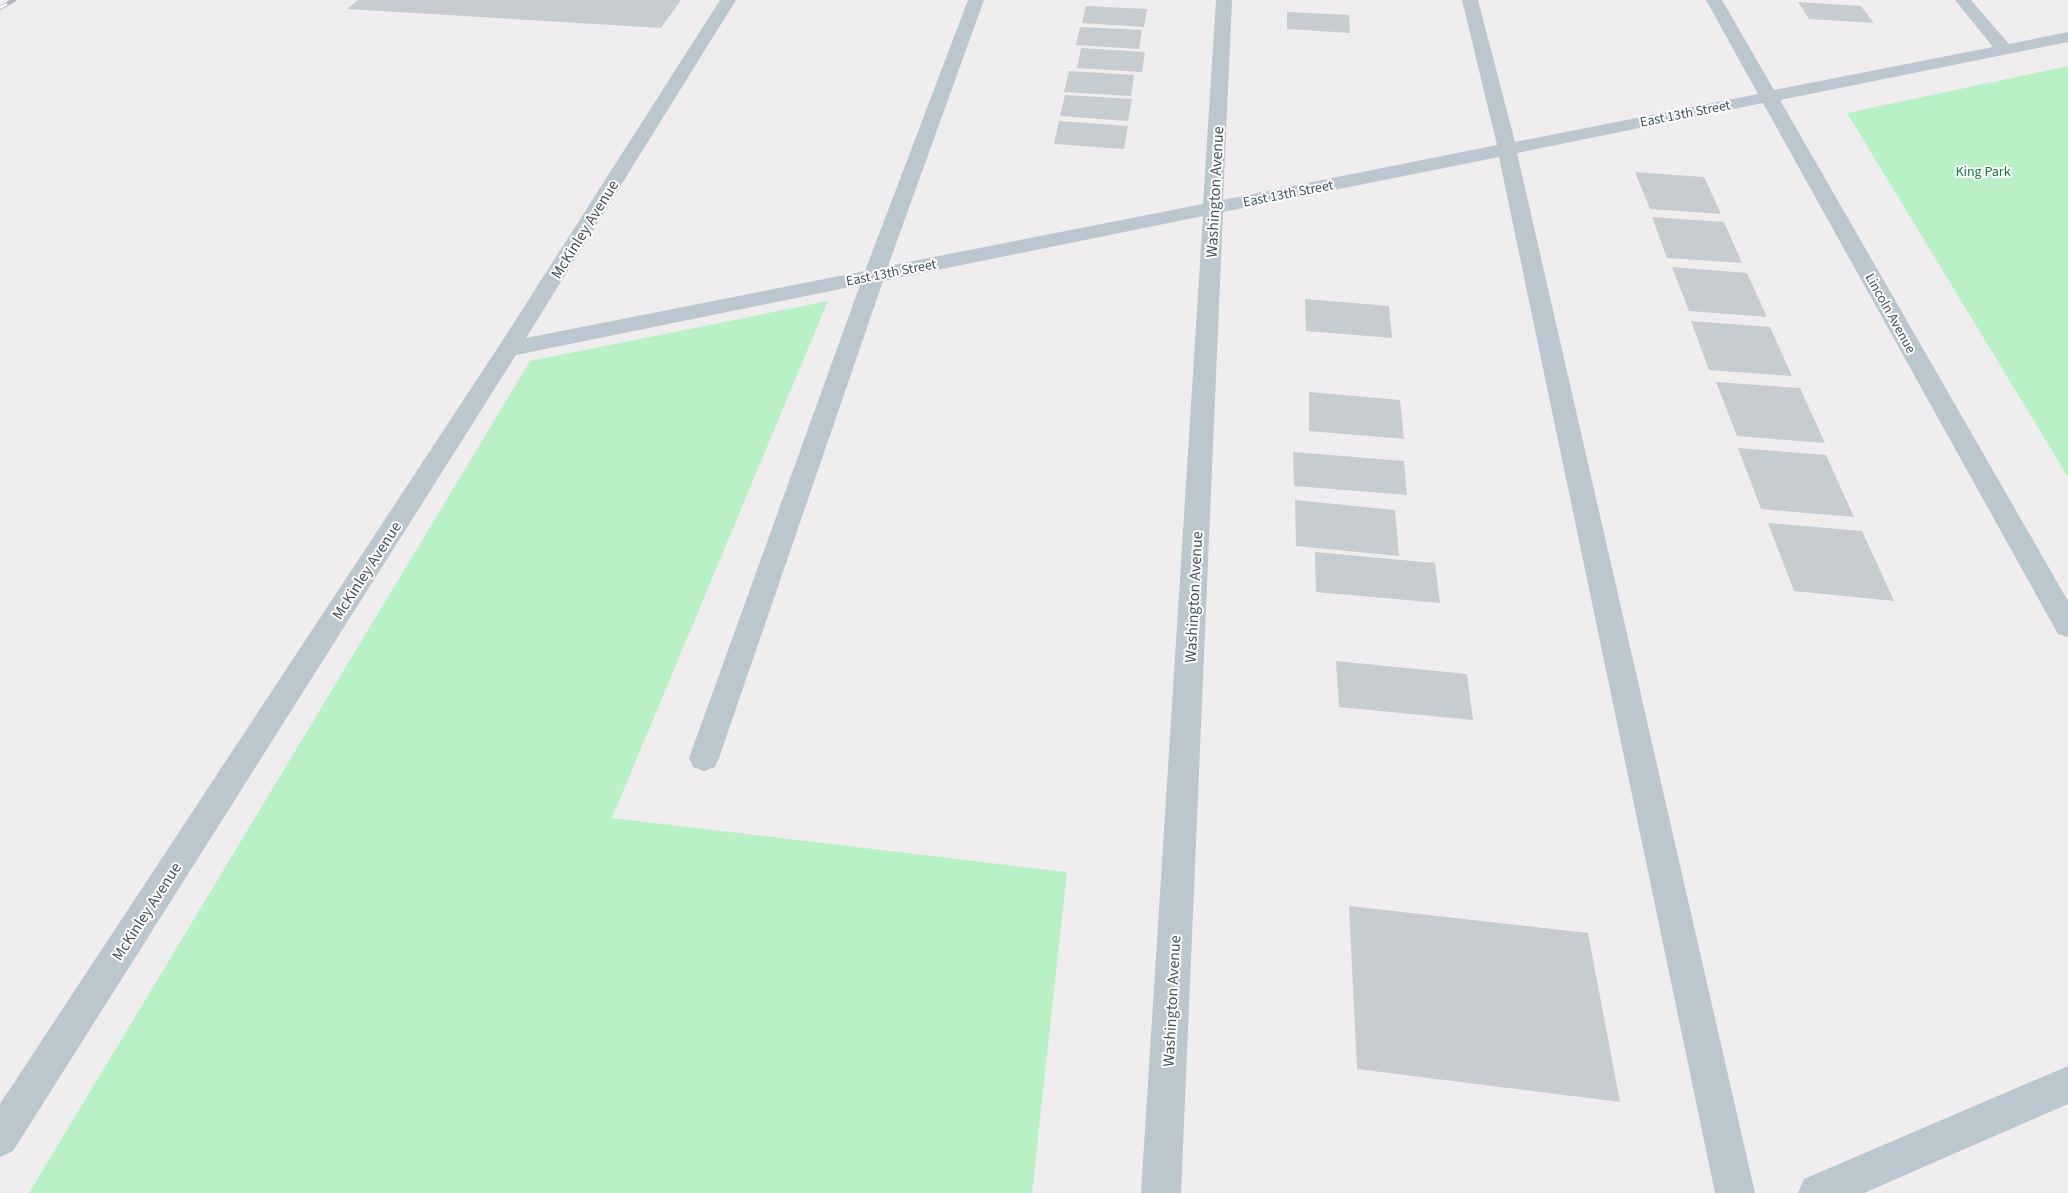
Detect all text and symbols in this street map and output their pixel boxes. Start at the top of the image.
street label: East 13th Street [1638,95,1732,133]
street label: Washington Avenue [1201,126,1229,258]
park label: King Park [1955,162,2011,182]
street label: East 13th Street [1241,175,1335,213]
street label: McKinley Avenue [546,176,624,283]
street label: East 13th Street [844,254,938,292]
street label: Lincoln Avenue [1860,270,1920,357]
street label: McKinley Avenue [327,517,407,624]
street label: Washington Avenue [1180,531,1208,663]
street label: McKinley Avenue [107,858,187,965]
street label: Washington Avenue [1158,935,1186,1067]

